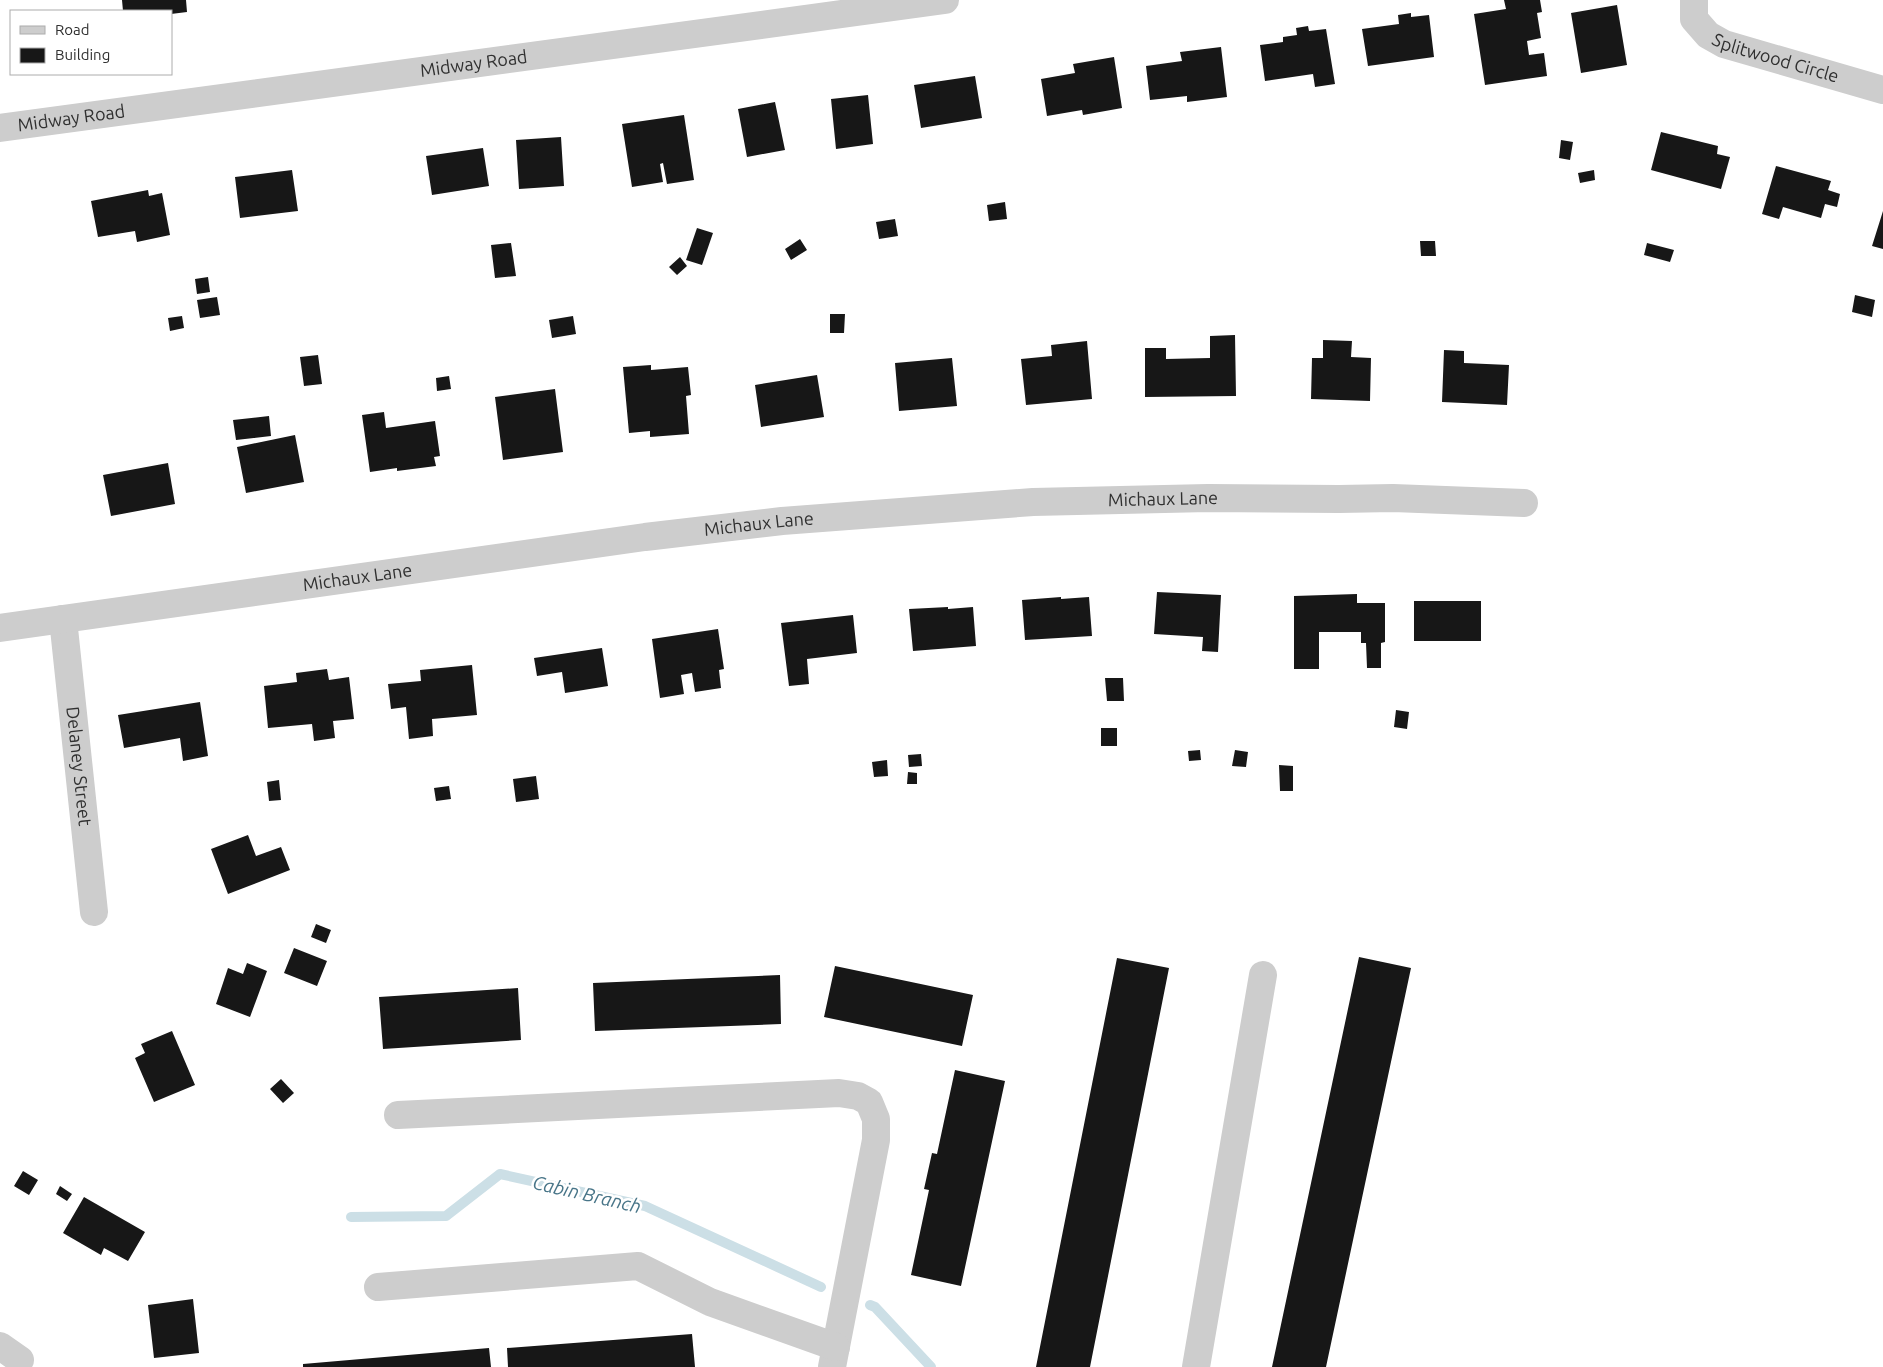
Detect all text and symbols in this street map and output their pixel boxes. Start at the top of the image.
legend [10,10,172,75]
text: Road [55,21,90,38]
street label: Splitwood Circle [1709,28,1841,86]
text: Building [55,46,110,63]
street label: Midway Road [419,46,528,80]
street label: Midway Road [16,100,126,135]
street label: Michaux Lane [1108,487,1218,509]
street label: Michaux Lane [703,508,814,539]
street label: Michaux Lane [301,559,413,594]
street label: Delaney Street [63,705,96,827]
water label: Cabin Branch [531,1171,643,1217]

